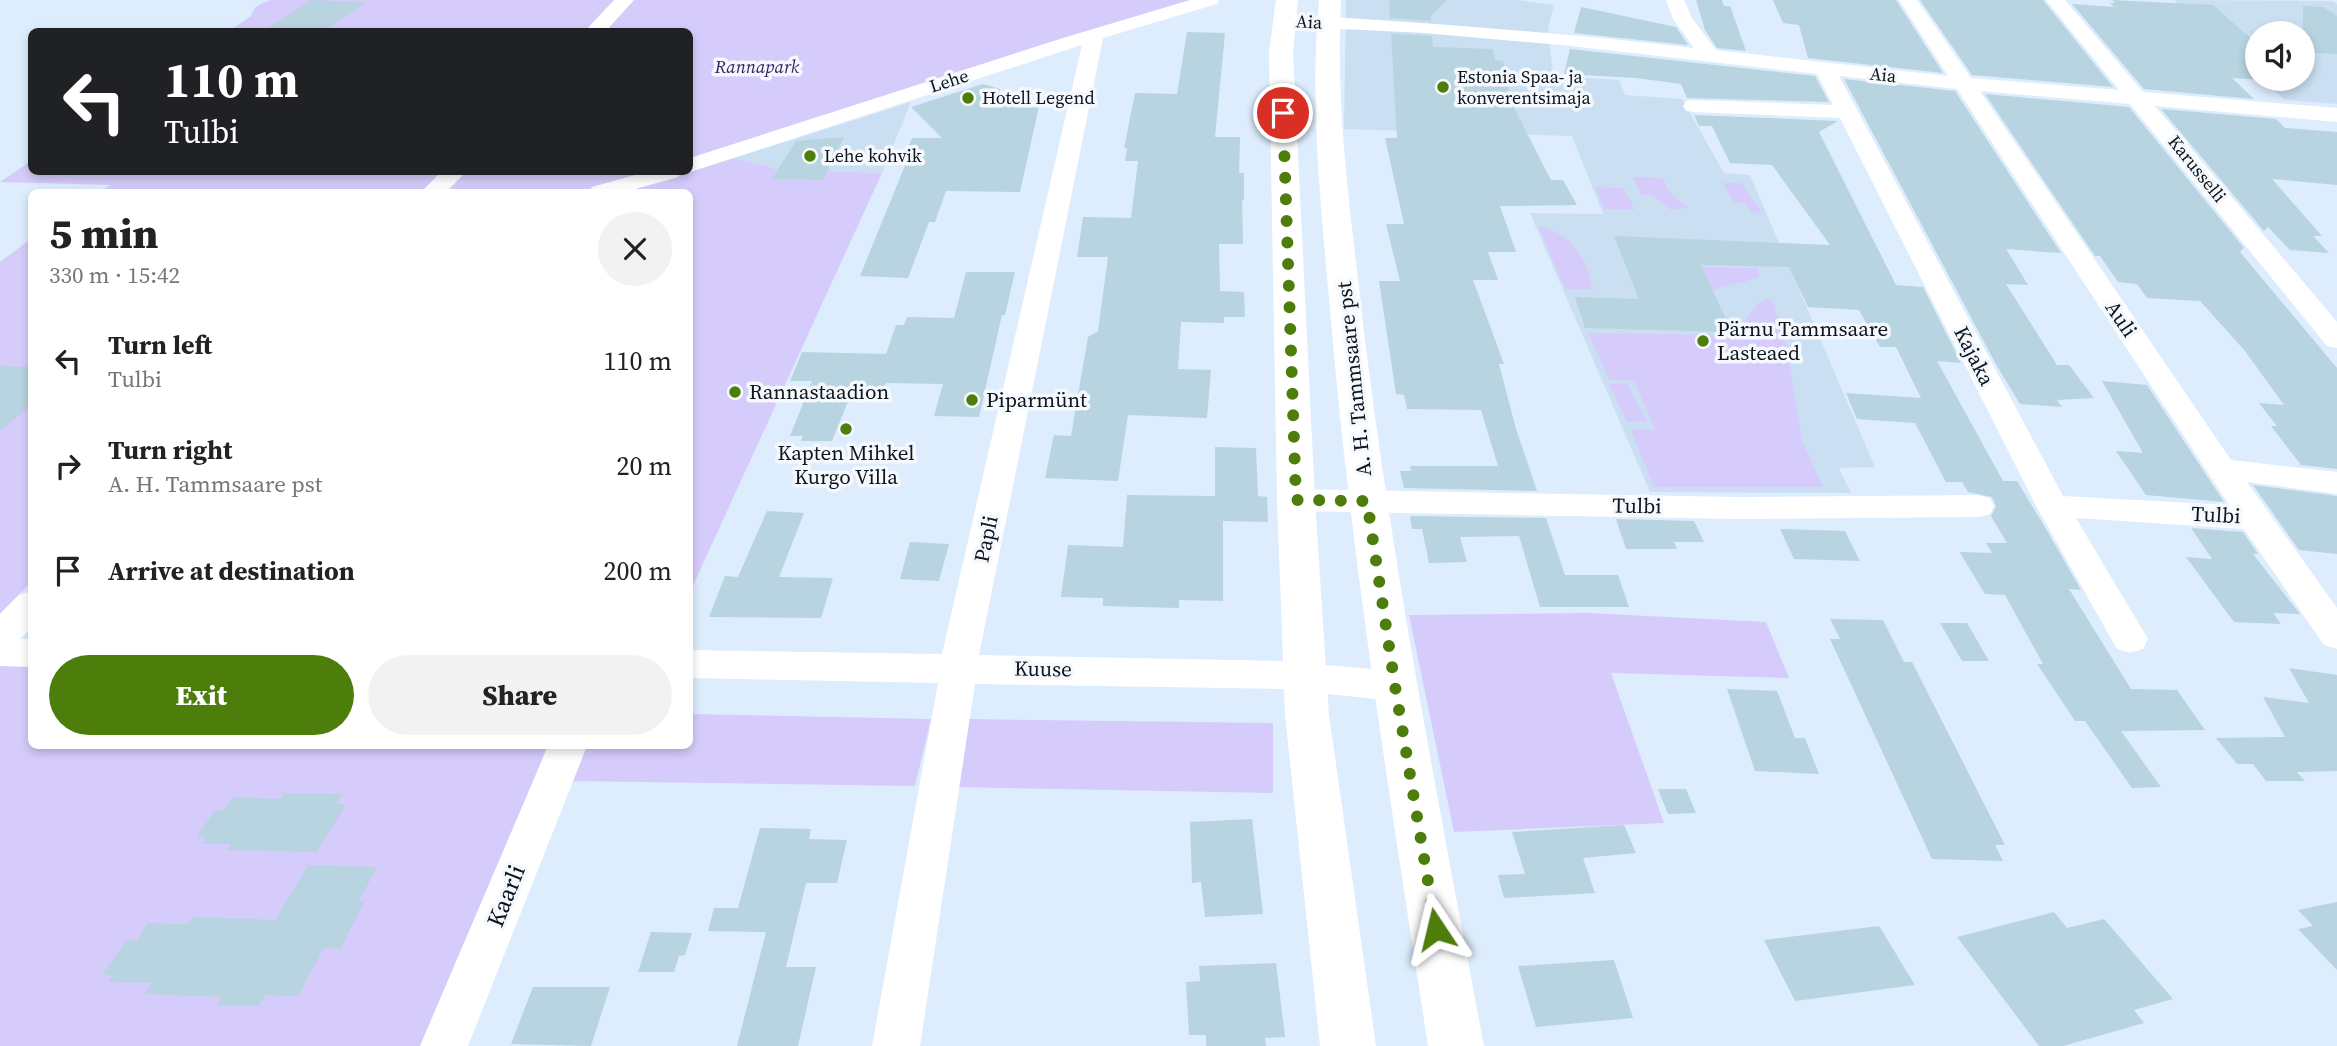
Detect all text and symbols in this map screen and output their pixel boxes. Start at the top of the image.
street label: Aia [1295,8,1324,35]
map controls [2245,21,2315,91]
button: sound [2245,21,2315,91]
text: 110 m [164,46,299,113]
park label: Rannapark [714,54,800,79]
icon: left [49,56,140,147]
street label: Aia [1869,61,1898,88]
street label: Lehe [926,62,972,99]
place label: Estonia Spaa- ja konverentsimaja [1457,64,1591,110]
marker: Estonia Spaa- ja konverentsimaja [1435,79,1451,95]
pin [1253,83,1313,143]
place label: Hotell Legend [982,85,1095,110]
marker: Hotell Legend [960,90,976,106]
icon: arrive [1264,94,1302,132]
text: Tulbi [164,110,239,154]
street label: Karusselli [2163,130,2232,208]
place label: Lehe kohvik [824,143,922,168]
marker: Lehe kohvik [802,148,818,164]
text: 5 min [49,204,159,262]
button: close [598,212,672,286]
text: 330 m · 15:42 [49,259,180,291]
street label: A. H. Tammsaare pst [1329,280,1378,478]
street label: Auli [2099,295,2144,343]
place label: Pärnu Tammsaare Lasteaed [1717,314,1888,367]
street label: Kajaka [1947,321,2002,391]
text: Turn left [108,327,212,363]
marker: Pärnu Tammsaare Lasteaed [1695,333,1711,349]
icon: left [49,342,87,380]
text: 110 m [604,343,672,379]
text: Tulbi [108,363,162,395]
place label: Rannastaadion [749,377,889,406]
marker: Rannastaadion [727,384,743,400]
place label: Piparmünt [986,385,1087,414]
marker: Piparmünt [964,392,980,408]
marker: Kapten Mihkel Kurgo Villa [838,421,854,437]
text: Turn right [108,432,232,468]
place label: Kapten Mihkel Kurgo Villa [778,438,914,491]
icon: right [49,447,87,485]
text: 20 m [617,448,672,484]
text: A. H. Tammsaare pst [108,468,322,500]
street label: Tulbi [1612,491,1662,520]
street label: Tulbi [2191,499,2241,530]
street label: Papli [966,513,1005,565]
icon: arrive [49,552,87,590]
text: Arrive at destination [108,553,355,589]
text: 200 m [604,553,672,589]
street label: Kuuse [1014,653,1072,684]
button: Exit [49,655,354,735]
button: Share [368,655,672,735]
street label: Kaarli [478,860,533,932]
position arrow [1399,892,1473,966]

